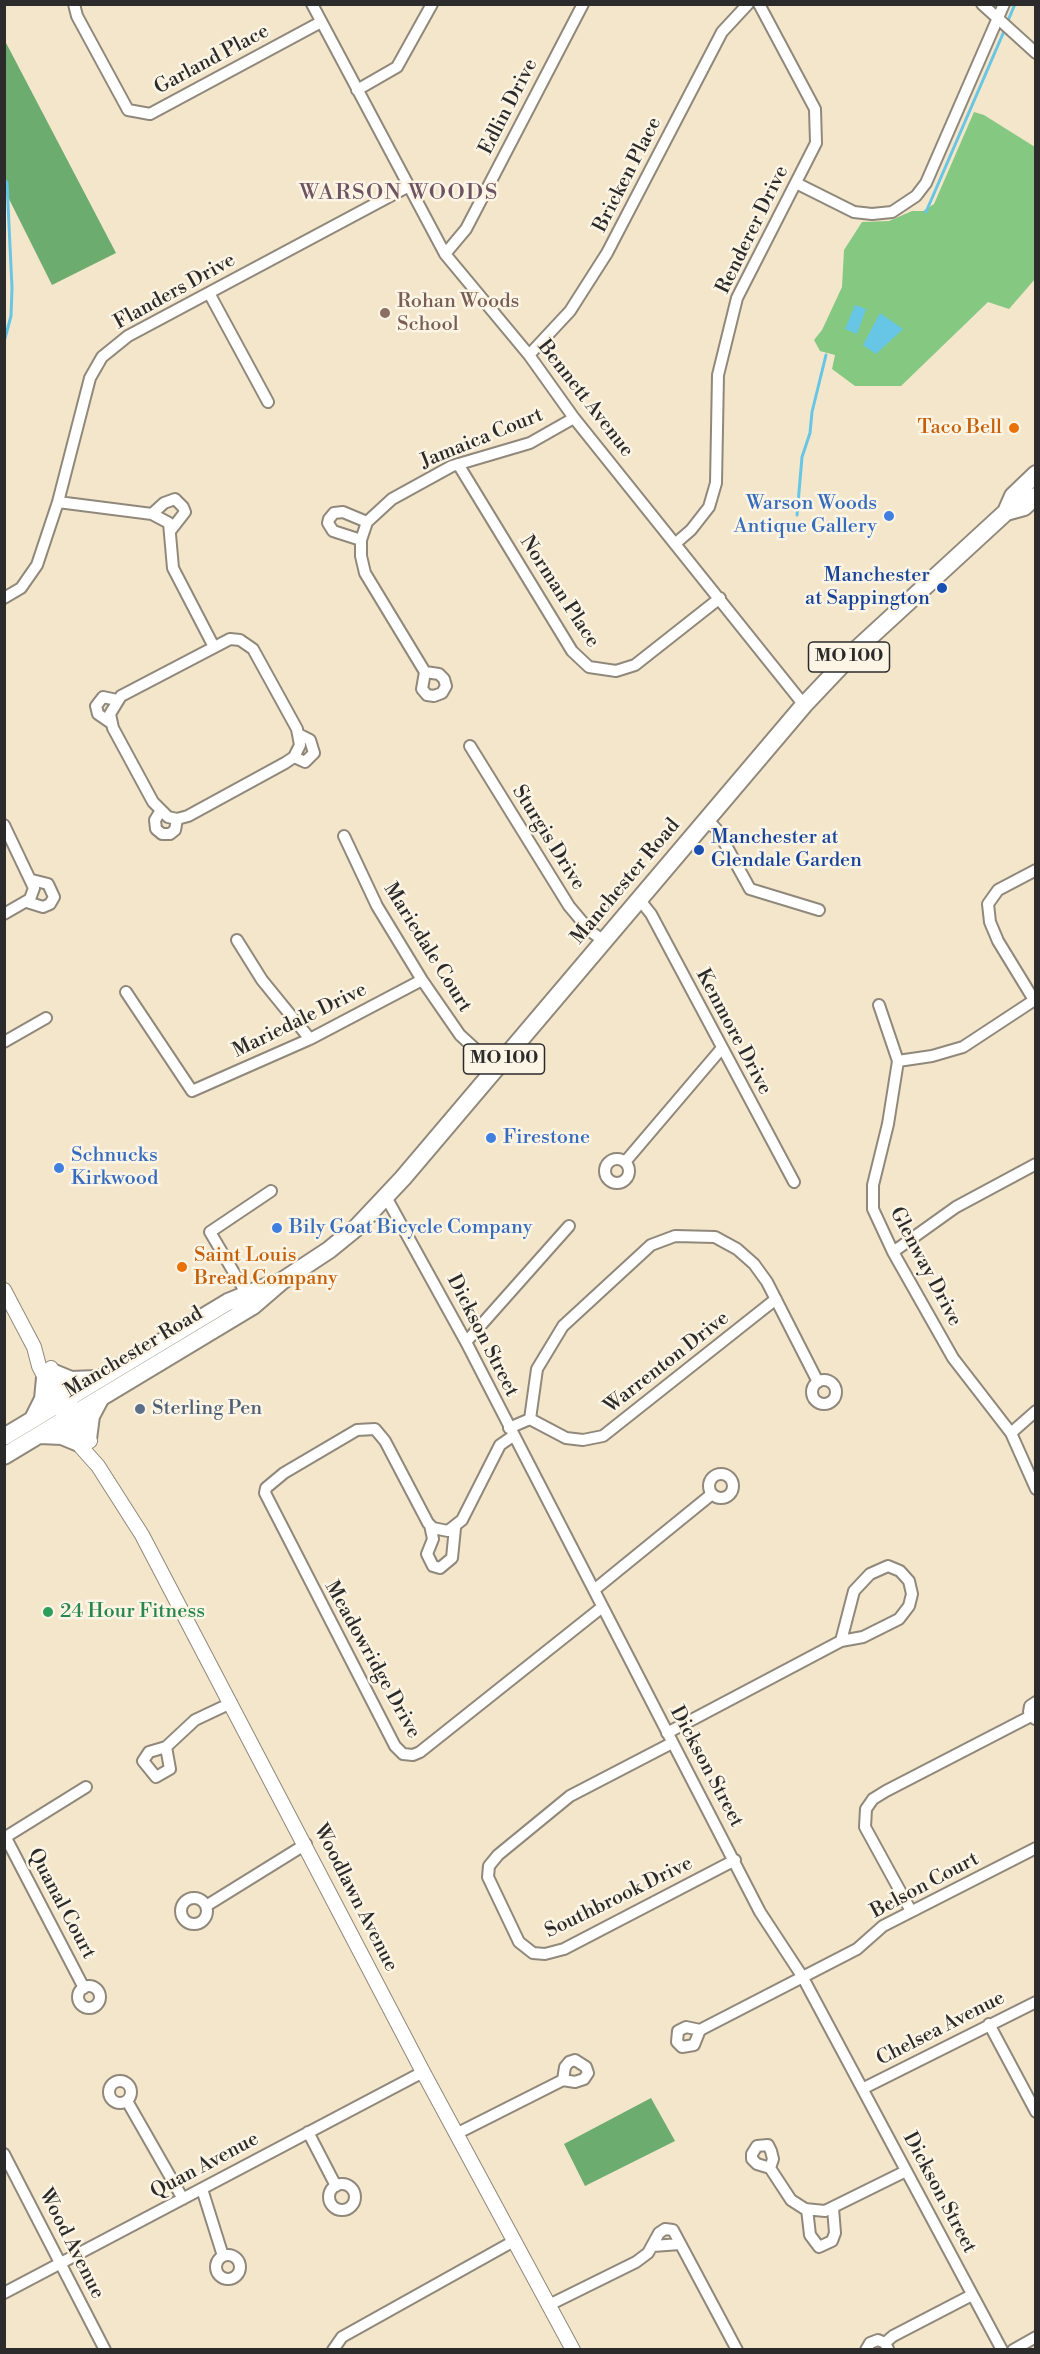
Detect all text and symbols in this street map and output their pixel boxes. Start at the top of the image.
street label: Garland Place [151,20,273,100]
street label: Edlin Drive [475,55,543,159]
street label: Bricken Place [589,113,667,237]
street label: Renderer Drive [712,162,794,298]
district label: WARSON WOODS [299,181,499,207]
street label: Flanders Drive [110,249,240,335]
place label: Rohan Woods School [397,290,519,337]
marker: Rohan Woods School [378,306,392,320]
street label: Bennett Avenue [532,336,638,462]
street label: Jamaica Court [417,404,547,474]
place label: Taco Bell [918,416,1002,440]
marker: Taco Bell [1007,421,1021,435]
place label: Warson Woods Antique Gallery [734,492,877,539]
marker: Warson Woods Antique Gallery [882,509,896,523]
street label: Norman Place [514,532,604,652]
place label: Manchester at Sappington [805,564,930,611]
marker: Manchester at Sappington [935,581,949,595]
road number: MO 100 [808,642,890,672]
street label: Sturgis Drive [506,781,590,895]
street label: Manchester Road [566,814,686,950]
place label: Manchester at Glendale Garden [711,826,862,873]
marker: Manchester at Glendale Garden [692,843,706,857]
street label: Mariedale Court [378,879,476,1017]
street label: Kenmore Drive [690,965,776,1099]
street label: Mariedale Drive [229,978,371,1064]
road number: MO 100 [464,1044,544,1074]
place label: Firestone [503,1126,590,1150]
marker: Firestone [484,1131,498,1145]
place label: Schnucks Kirkwood [71,1144,158,1191]
marker: Schnucks Kirkwood [52,1161,66,1175]
street label: Glenway Drive [884,1203,966,1331]
place label: Bily Goat Bicycle Company [289,1216,532,1240]
marker: Bily Goat Bicycle Company [270,1221,284,1235]
place label: Saint Louis Bread Company [194,1244,338,1291]
marker: Saint Louis Bread Company [175,1260,189,1274]
street label: Dickson Street [441,1271,523,1401]
street label: Manchester Road [61,1302,207,1404]
street label: Warrenton Drive [600,1307,734,1419]
place label: Sterling Pen [152,1397,262,1421]
marker: Sterling Pen [133,1402,147,1416]
street label: Meadowridge Drive [319,1577,425,1743]
place label: 24 Hour Fitness [60,1600,205,1624]
marker: 24 Hour Fitness [41,1605,55,1619]
street label: Dickson Street [664,1702,748,1832]
street label: Woodlawn Avenue [307,1820,403,1976]
street label: Quanal Court [22,1845,100,1963]
street label: Belson Court [867,1848,983,1924]
street label: Southbrook Drive [541,1852,697,1944]
street label: Chelsea Avenue [873,1986,1009,2072]
street label: Quan Avenue [147,2127,263,2205]
street label: Dickson Street [897,2128,981,2258]
street label: Wood Avenue [33,2185,109,2303]

